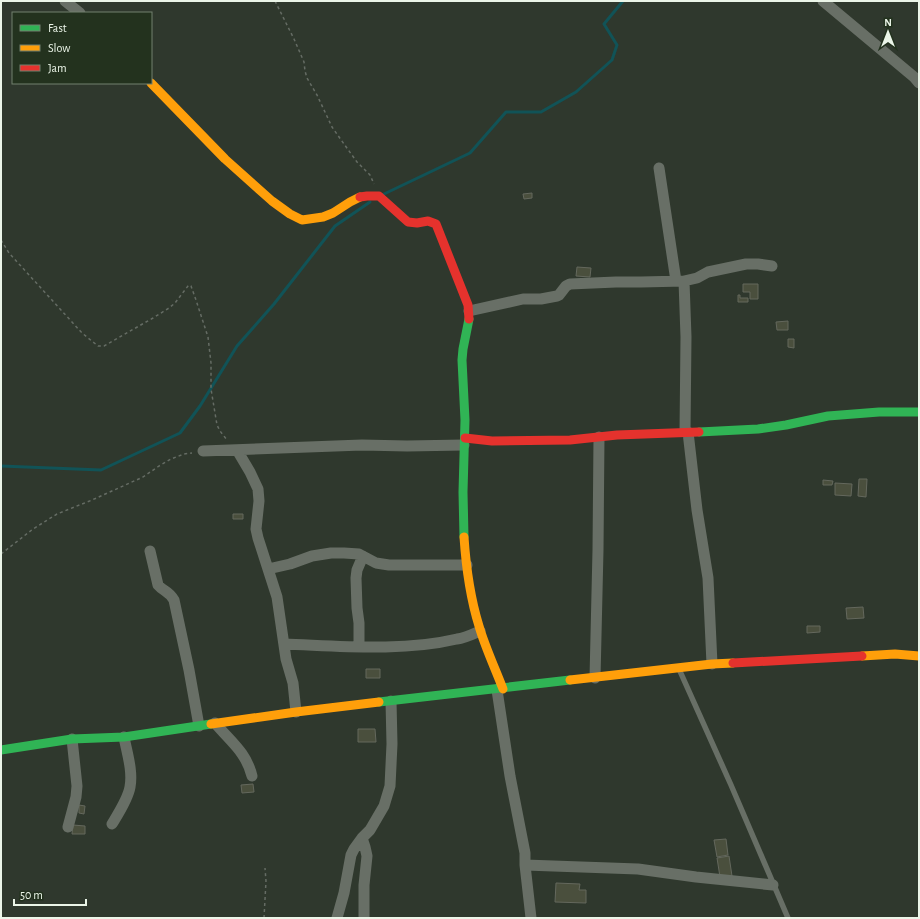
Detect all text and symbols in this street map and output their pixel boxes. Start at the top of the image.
legend [12,12,152,84]
north arrow [868,12,908,52]
text: N [884,17,892,28]
text: Fast [48,22,67,34]
text: Slow [48,42,70,54]
text: Jam [48,62,67,74]
scale bar [14,881,86,907]
text: 50 m [20,889,43,901]

